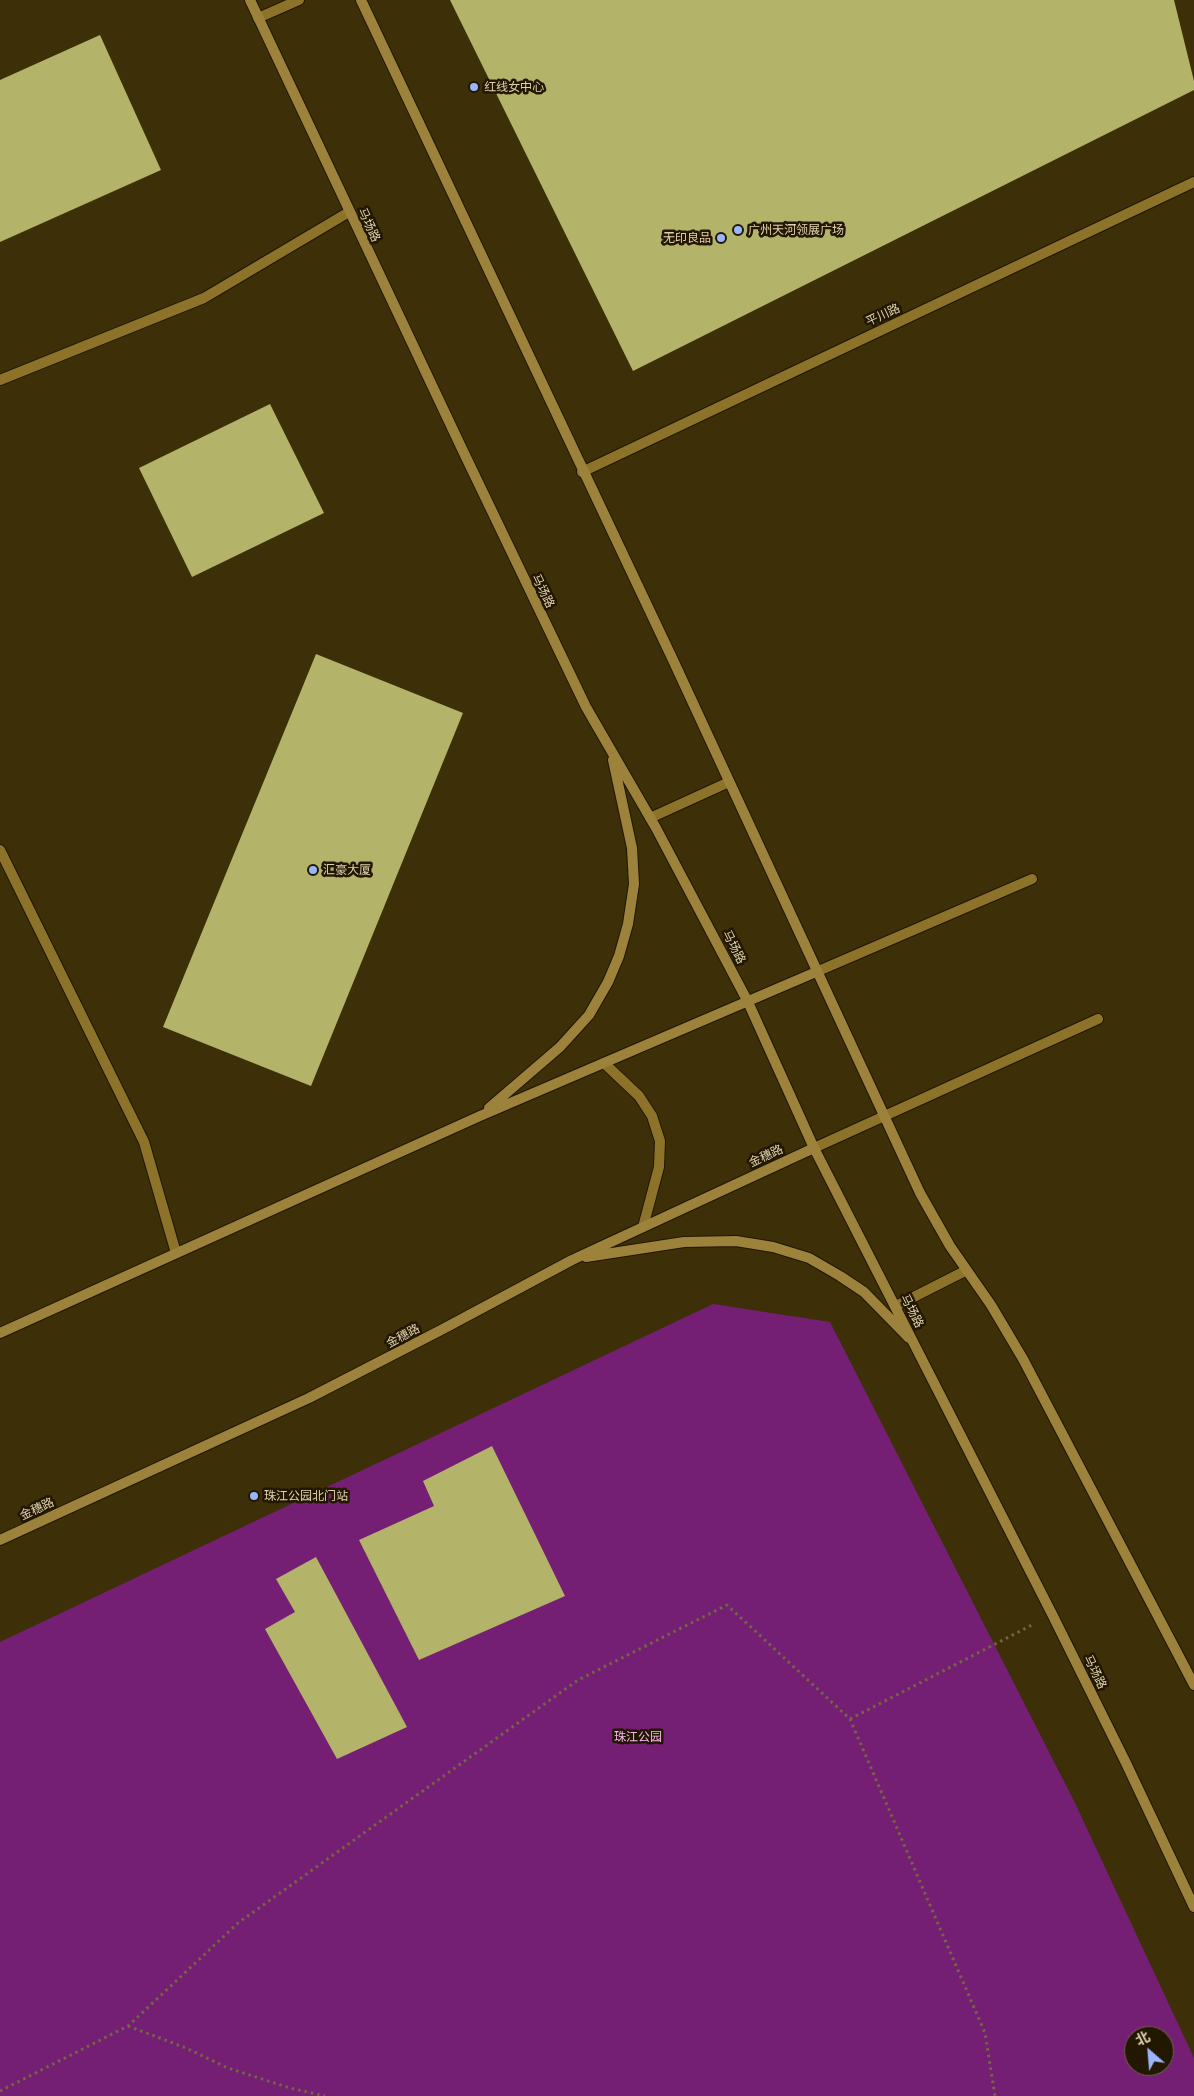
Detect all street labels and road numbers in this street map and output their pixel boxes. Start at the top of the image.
street label: 马场路 [355,206,383,244]
street label: 平川路 [864,301,902,329]
street label: 马场路 [529,572,557,610]
street label: 马场路 [719,928,749,966]
street label: 金穗路 [747,1142,785,1170]
street label: 马场路 [897,1292,927,1330]
street label: 金穗路 [384,1321,422,1351]
street label: 金穗路 [18,1495,56,1523]
street label: 马场路 [1081,1653,1109,1691]

